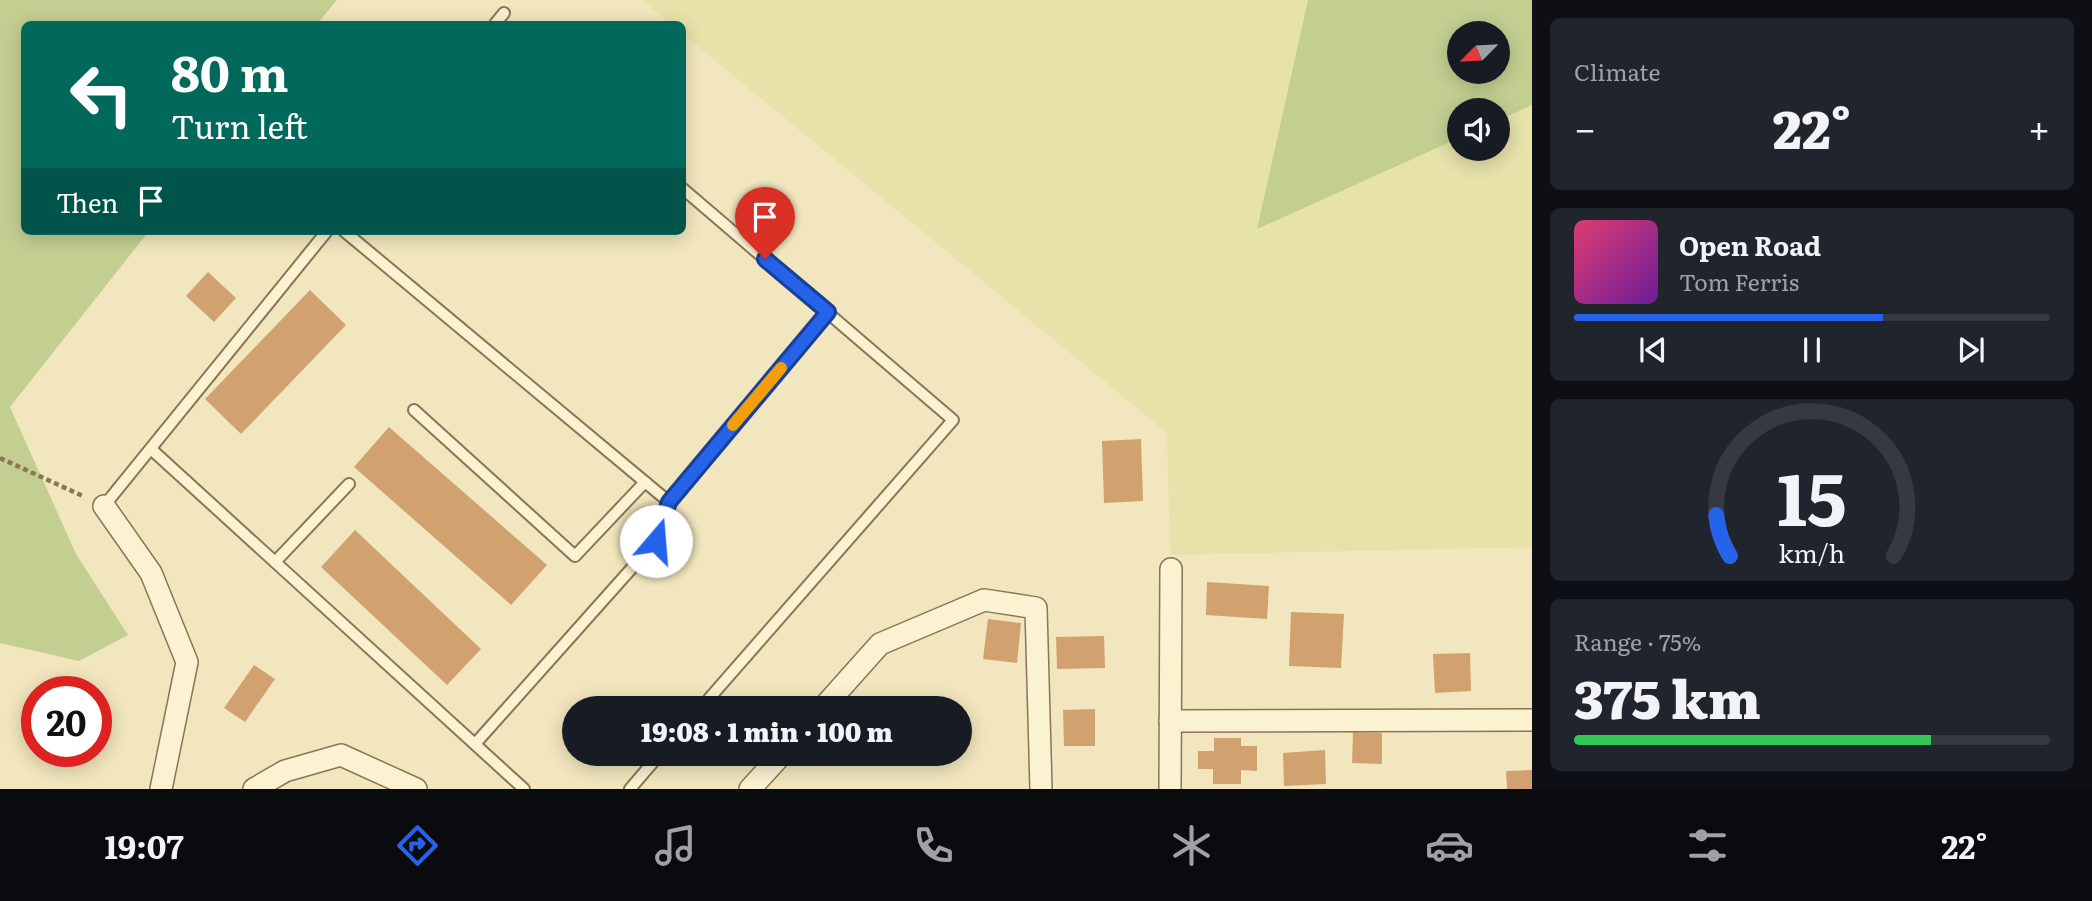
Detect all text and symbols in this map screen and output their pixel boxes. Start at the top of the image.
north arrow [1447,21,1510,84]
map controls [1447,21,1510,161]
text: 80 m [171,34,289,107]
icon: left [56,49,147,140]
text: Climate [1574,54,1660,88]
text: 22° [1773,88,1851,165]
button: sound [1447,98,1510,161]
text: − [1574,98,1596,155]
text: + [2028,98,2050,155]
text: Turn left [171,101,308,149]
text: Then [56,182,118,221]
icon: arrive [132,182,170,220]
pin [735,187,795,259]
icon: arrive [746,198,784,236]
text: Open Road [1679,225,1821,264]
text: Tom Ferris [1679,264,1799,298]
icon: previous [1634,331,1672,369]
icon: pause [1793,331,1831,369]
icon: next [1952,331,1990,369]
text: 15 [1777,440,1847,548]
position arrow [619,504,693,578]
text: km/h [1779,533,1845,570]
text: Range · 75% [1574,624,1701,658]
text: 375 km [1574,658,1761,735]
speed limit sign: 20 [21,676,112,767]
text: 19:08 · 1 min · 100 m [641,711,893,750]
text: 19:07 [105,821,184,869]
icon: directions [393,821,442,870]
icon: music [651,821,700,870]
icon: phone [909,821,958,870]
icon: climate [1167,821,1216,870]
icon: car [1425,821,1474,870]
icon: filters [1683,821,1732,870]
text: 22° [1941,821,1987,869]

